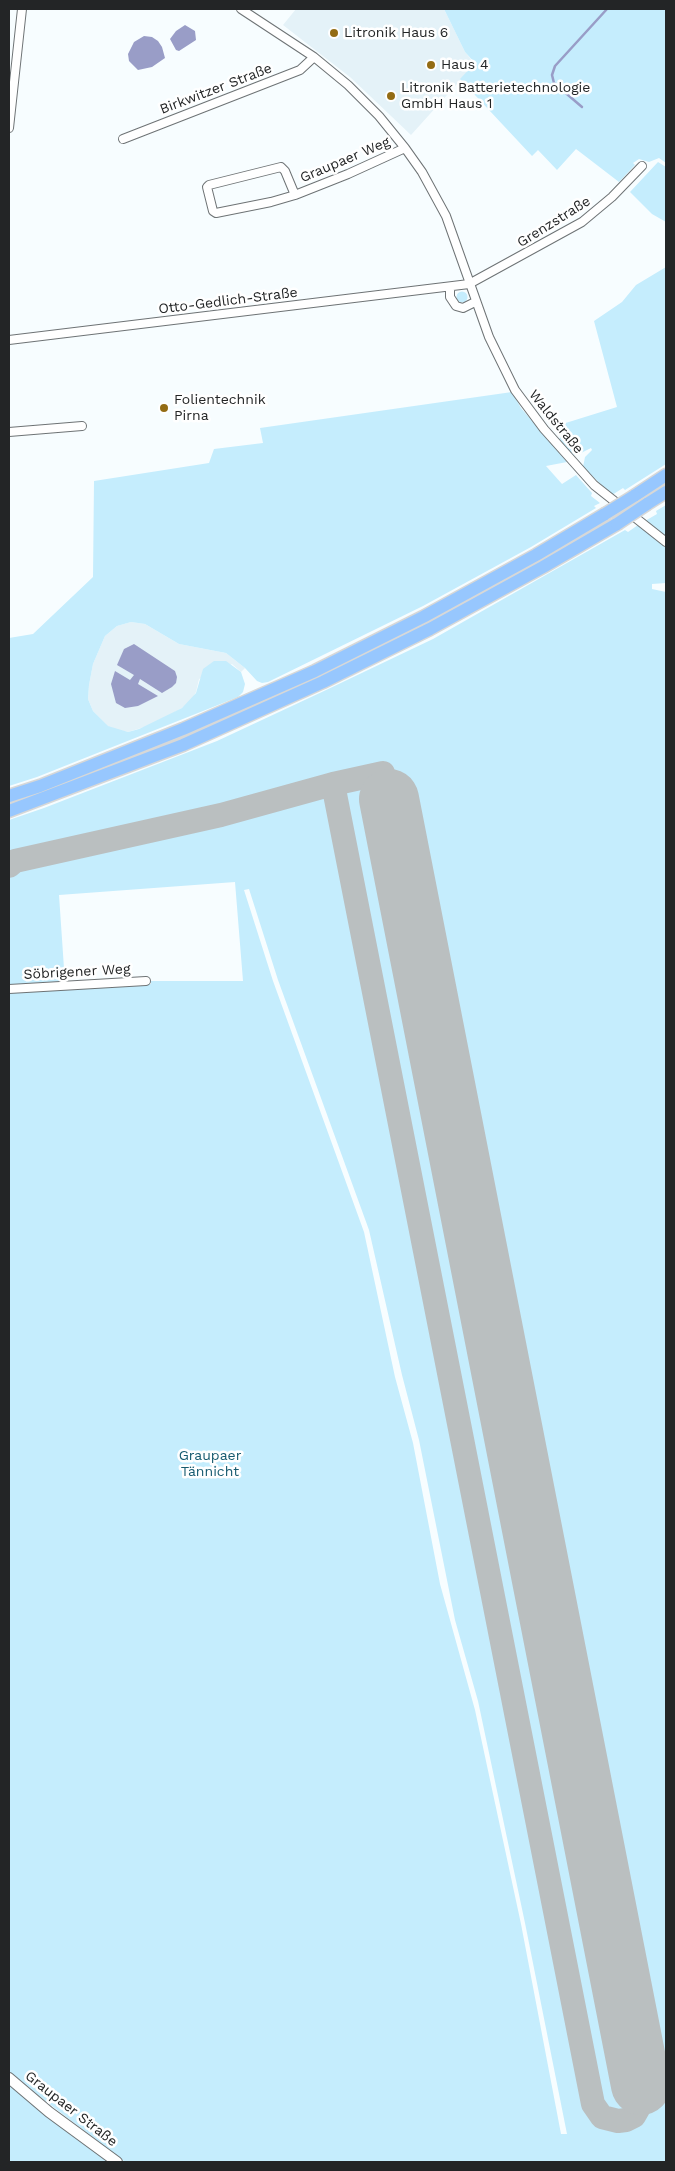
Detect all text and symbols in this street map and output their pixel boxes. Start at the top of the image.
place label: Litronik Haus 6 [344,25,448,41]
marker: Litronik Haus 6 [328,27,340,39]
place label: Haus 4 [441,57,488,73]
marker: Haus 4 [425,59,437,71]
street label: Birkwitzer Straße [158,60,274,118]
place label: Litronik Batterietechnologie GmbH Haus 1 [401,80,590,112]
marker: Litronik Batterietechnologie GmbH Haus 1 [385,90,397,102]
street label: Graupaer Weg [298,134,392,186]
street label: Grenzstraße [514,193,594,251]
street label: Otto-Gedlich-Straße [157,284,299,318]
street label: Waldstraße [525,387,587,457]
place label: Folientechnik Pirna [174,392,266,424]
marker: Folientechnik Pirna [158,402,170,414]
street label: Söbrigener Weg [23,961,131,983]
park label: Graupaer Tännicht [179,1448,241,1480]
street label: Graupaer Straße [22,2068,120,2150]

